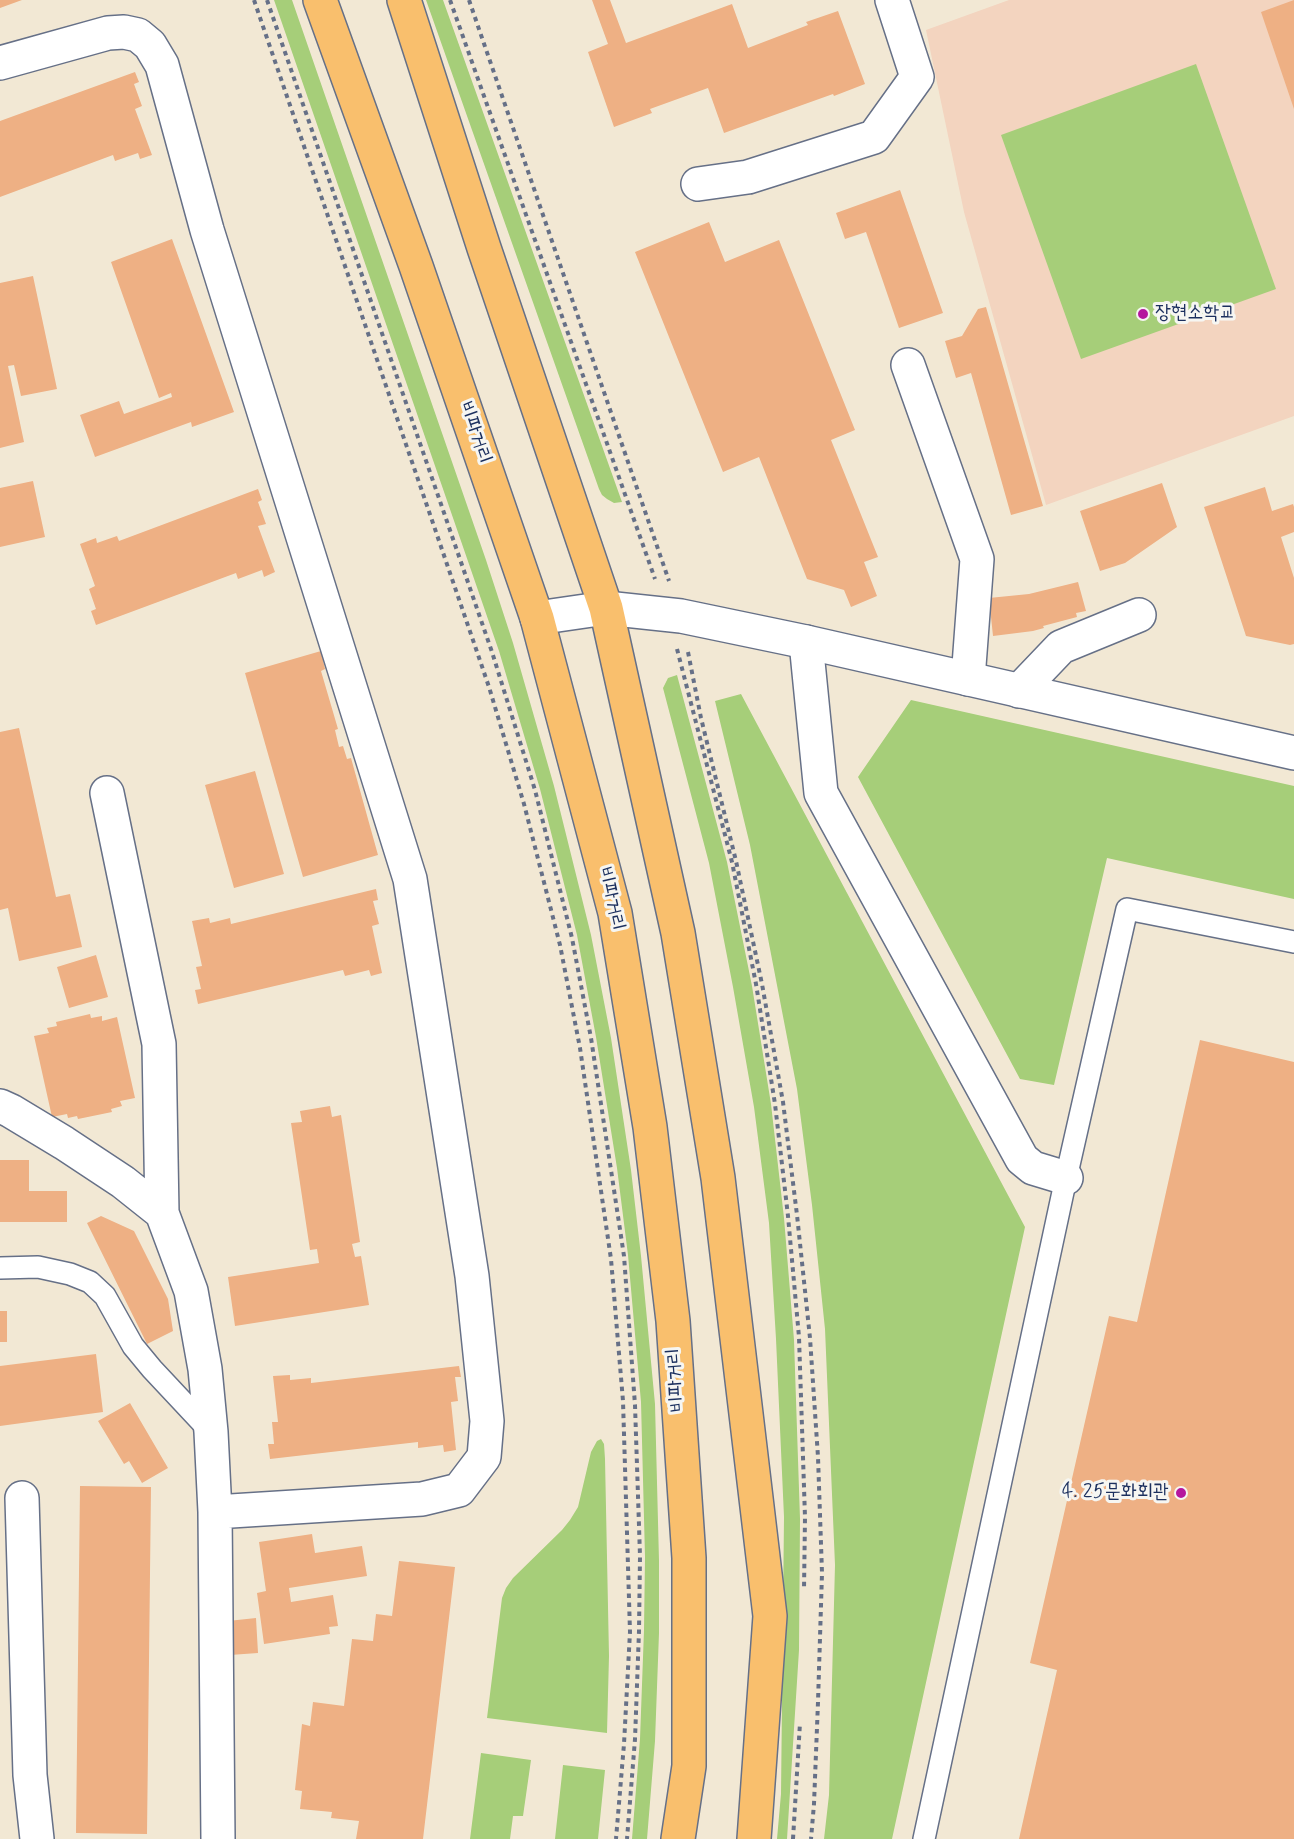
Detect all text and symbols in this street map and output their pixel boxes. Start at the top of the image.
place label: 장현소학교 [1155,302,1235,326]
marker: 장현소학교 [1136,307,1150,321]
street label: 비파거리 [452,399,496,467]
street label: 비파거리 [591,865,629,933]
street label: 비파거리 [663,1347,691,1413]
place label: 4. 25문화회관 [1062,1481,1169,1505]
marker: 4. 25문화회관 [1174,1486,1188,1500]

